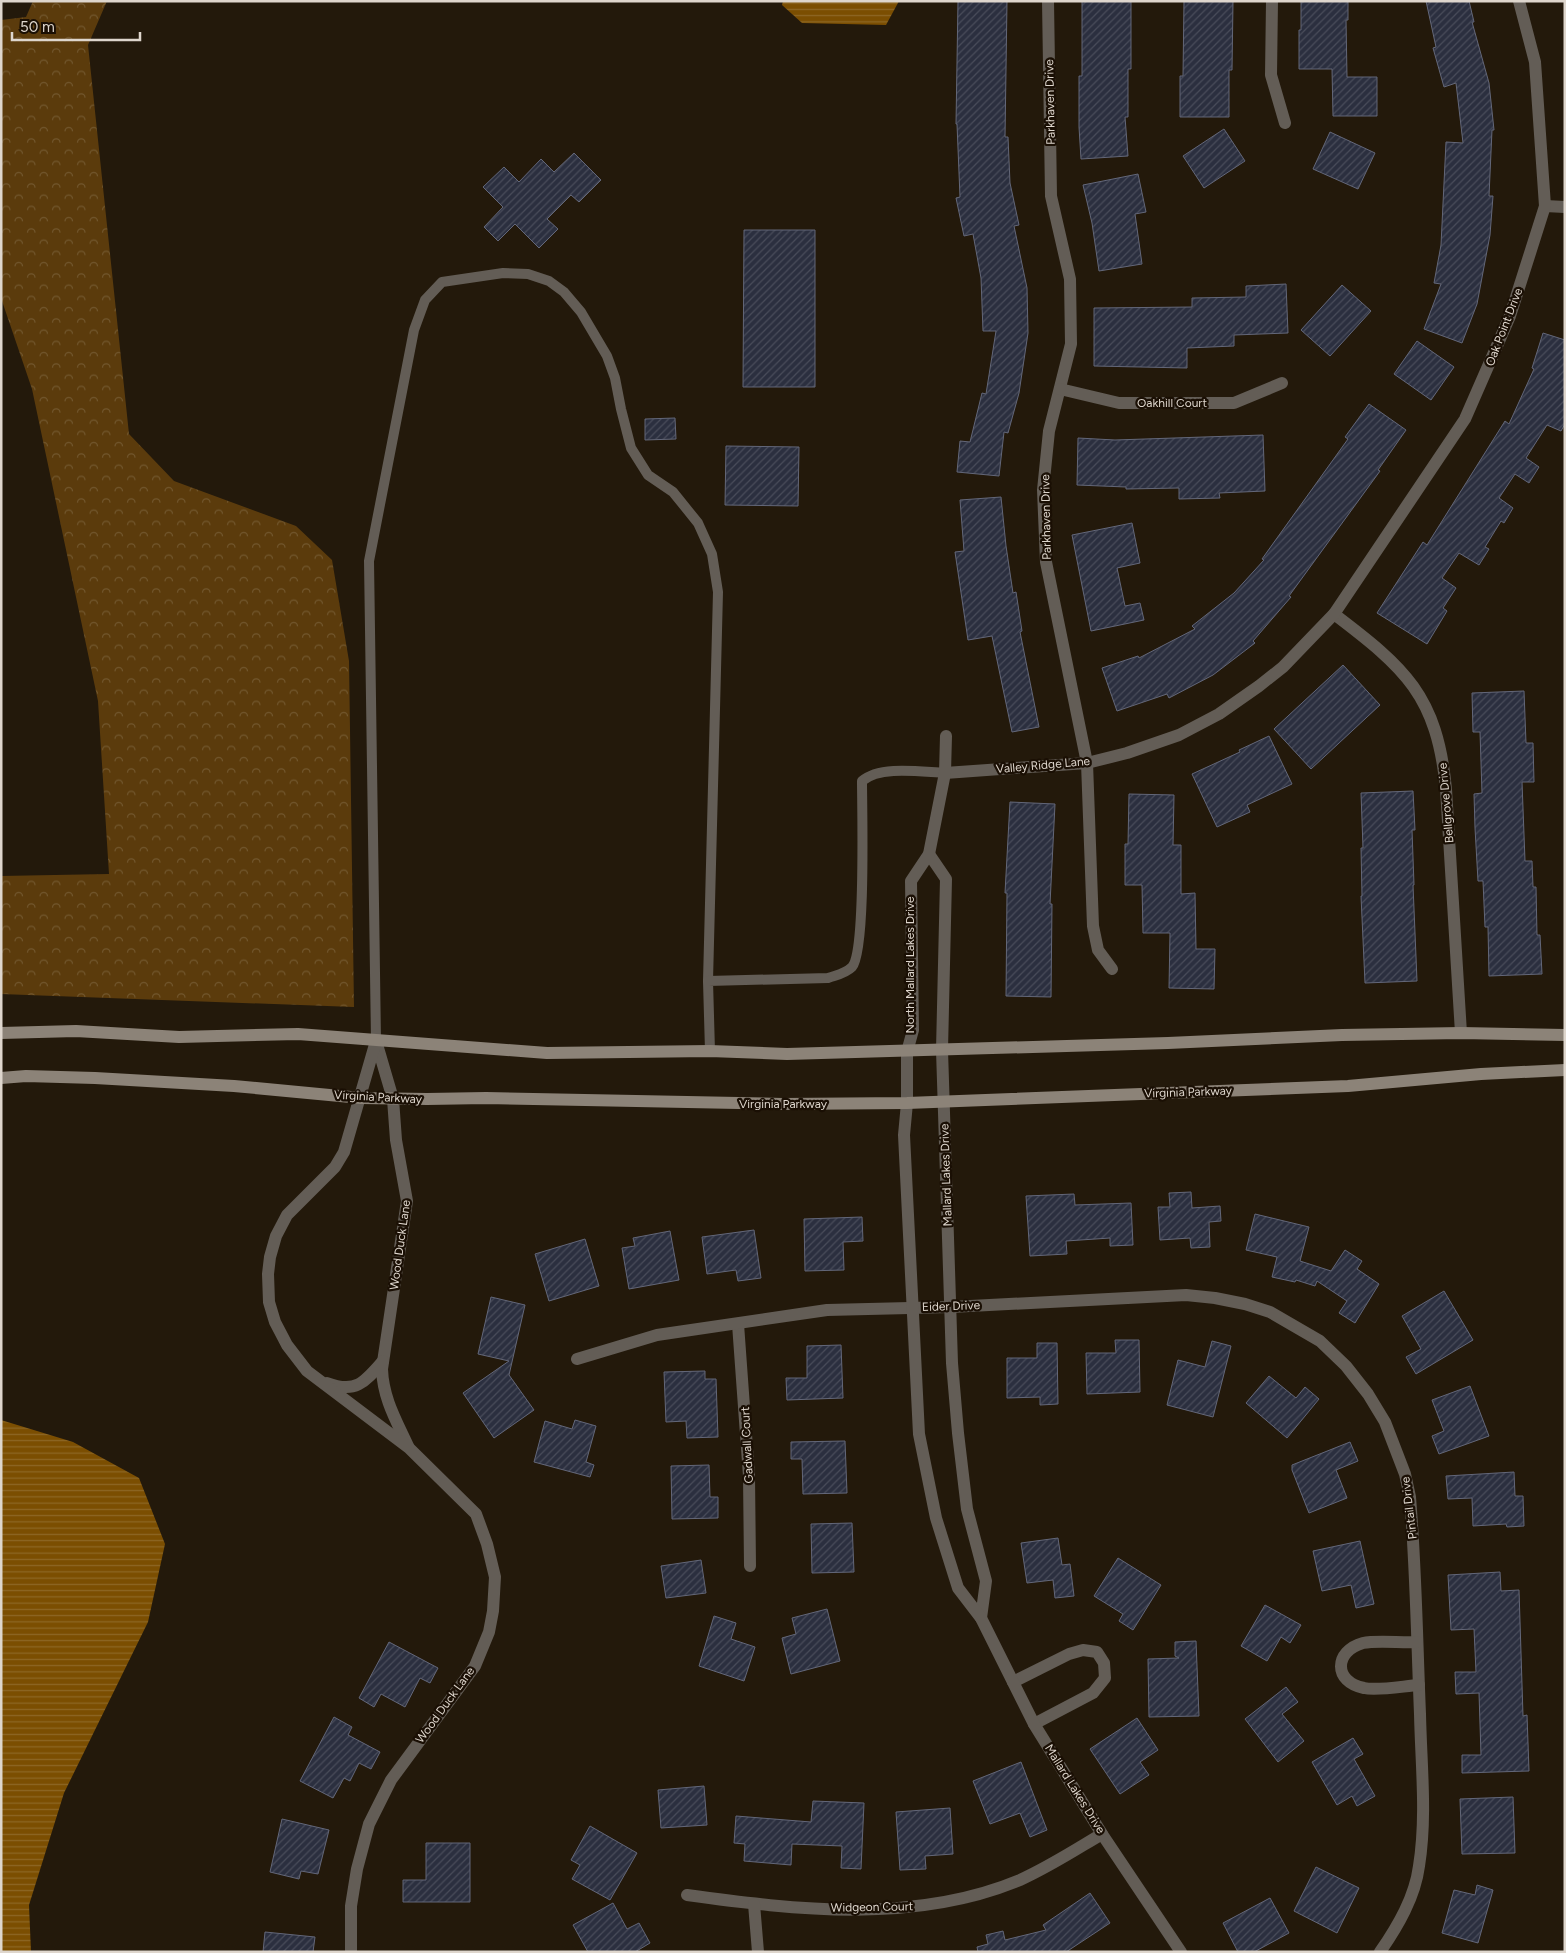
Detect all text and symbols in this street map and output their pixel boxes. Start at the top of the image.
scale bar [12,10,140,42]
text: 50 m [20,18,55,36]
street label: Parkhaven Drive [1042,59,1058,145]
street label: Oak Point Drive [1483,285,1526,368]
street label: Oakhill Court [1137,396,1207,410]
street label: Parkhaven Drive [1038,474,1054,560]
street label: Valley Ridge Lane [995,754,1091,776]
street label: Bellgrove Drive [1435,762,1456,844]
street label: North Mallard Lakes Drive [903,896,917,1034]
street label: Virginia Parkway [1144,1083,1233,1101]
street label: Virginia Parkway [334,1088,423,1106]
street label: Virginia Parkway [739,1097,828,1111]
street label: Mallard Lakes Drive [937,1123,955,1227]
street label: Wood Duck Lane [387,1199,413,1291]
street label: Eider Drive [922,1298,981,1314]
street label: Gadwall Court [738,1406,756,1484]
street label: Pintail Drive [1398,1475,1420,1540]
street label: Wood Duck Lane [413,1664,478,1746]
street label: Mallard Lakes Drive [1042,1742,1108,1837]
street label: Widgeon Court [831,1899,914,1915]

